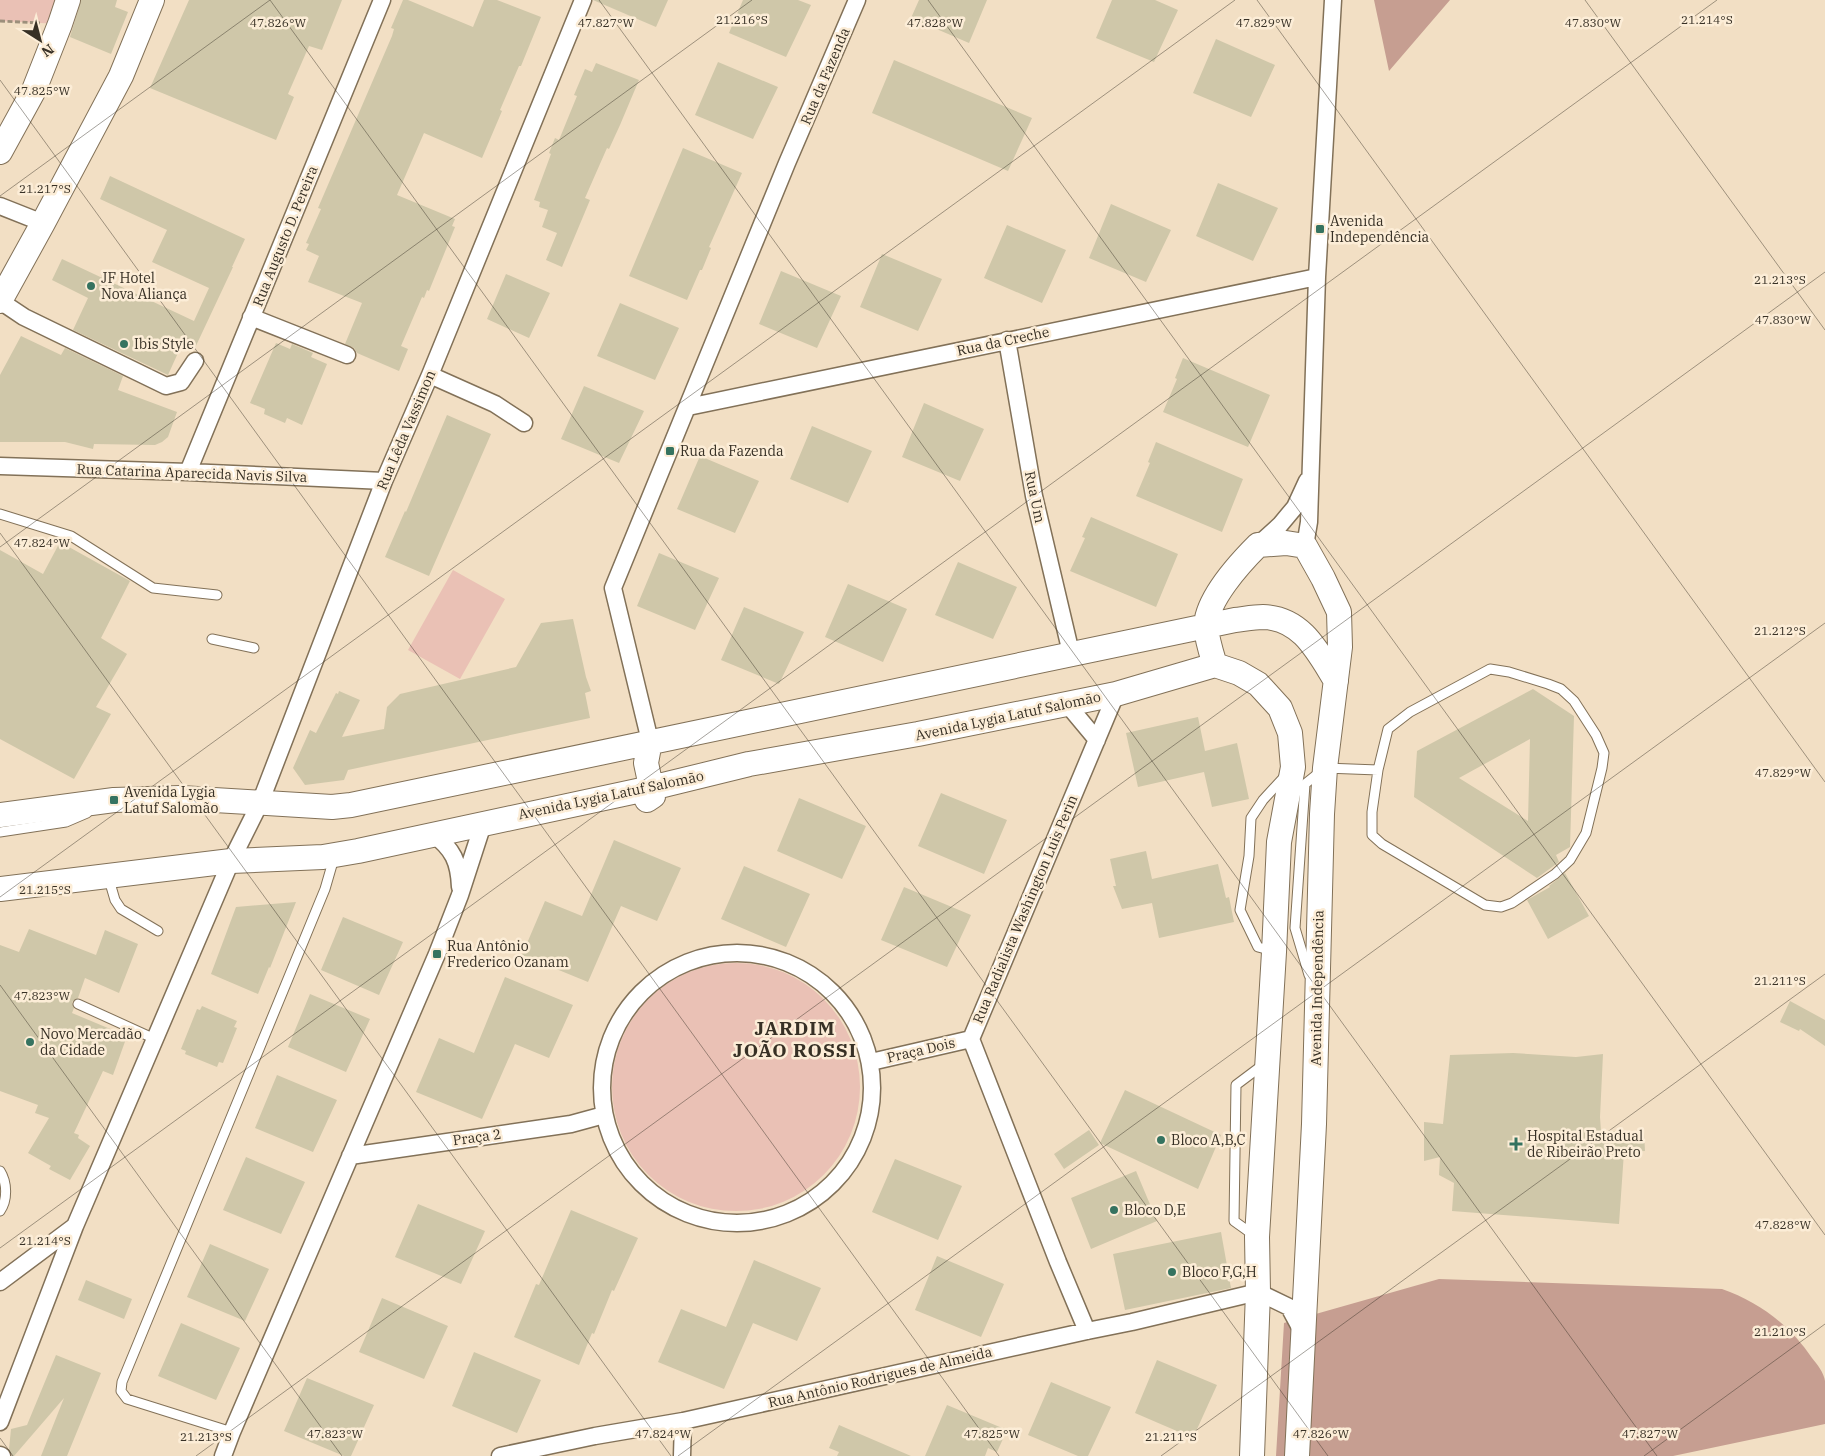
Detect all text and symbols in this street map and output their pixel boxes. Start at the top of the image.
text: 21.216°S [716,12,768,27]
text: 21.214°S [1681,12,1733,27]
north arrow [15,15,65,65]
text: 47.826°W [250,15,307,30]
text: 47.827°W [578,15,635,30]
text: 47.828°W [907,15,964,30]
text: 47.829°W [1236,15,1293,30]
text: 47.830°W [1565,15,1622,30]
street label: Rua da Fazenda [796,24,854,127]
text: N [38,40,57,61]
text: 47.825°W [14,83,71,98]
street label: Rua Augusto D. Pereira [249,163,322,309]
text: 21.217°S [19,181,71,196]
place label: Avenida Independência [1330,212,1430,246]
marker: Avenida Independência [1314,223,1326,235]
place label: JF Hotel Nova Aliança [101,269,188,303]
text: 21.213°S [1754,272,1806,287]
marker: JF Hotel Nova Aliança [85,280,97,292]
text: 47.830°W [1755,312,1812,327]
street label: Rua da Creche [955,322,1051,360]
place label: Ibis Style [134,335,194,353]
marker: Ibis Style [118,338,130,350]
street label: Rua Lêda Vassimon [373,367,439,493]
place label: Rua da Fazenda [680,442,784,460]
marker: Rua da Fazenda [664,445,676,457]
street label: Rua Catarina Aparecida Navis Silva [76,460,308,486]
street label: Rua Um [1021,469,1049,525]
text: 47.824°W [14,535,71,550]
text: 21.212°S [1754,623,1806,638]
street label: Avenida Lygia Latuf Salomão [914,688,1102,744]
text: 47.829°W [1755,765,1812,780]
street label: Avenida Lygia Latuf Salomão [517,767,705,823]
place label: Avenida Lygia Latuf Salomão [124,783,218,817]
street label: Rua Radialista Washington Luis Perin [969,792,1081,1026]
marker: Avenida Lygia Latuf Salomão [108,794,120,806]
text: 21.215°S [19,882,71,897]
street label: Avenida Independência [1307,909,1327,1066]
place label: Rua Antônio Frederico Ozanam [447,937,569,971]
marker: Rua Antônio Frederico Ozanam [431,948,443,960]
text: 21.211°S [1754,973,1806,988]
text: 47.823°W [14,988,71,1003]
district label: JARDIM JOÃO ROSSI [733,1016,857,1062]
place label: Novo Mercadão da Cidade [40,1025,142,1059]
street label: Praça Dois [885,1033,957,1067]
marker: Novo Mercadão da Cidade [24,1036,36,1048]
street label: Praça 2 [452,1125,502,1149]
place label: Hospital Estadual de Ribeirão Preto [1527,1127,1643,1161]
place label: Bloco A,B,C [1171,1131,1246,1149]
marker: Bloco A,B,C [1155,1134,1167,1146]
marker: Hospital Estadual de Ribeirão Preto [1509,1137,1523,1151]
place label: Bloco D,E [1124,1201,1186,1219]
marker: Bloco D,E [1108,1204,1120,1216]
text: 47.828°W [1755,1217,1812,1232]
text: 21.214°S [19,1233,71,1248]
place label: Bloco F,G,H [1182,1263,1257,1281]
marker: Bloco F,G,H [1166,1266,1178,1278]
text: 21.210°S [1754,1324,1806,1339]
street label: Rua Antônio Rodrigues de Almeida [766,1342,994,1412]
text: 47.823°W [307,1426,364,1441]
text: 47.824°W [635,1426,692,1441]
text: 47.825°W [964,1426,1021,1441]
text: 47.826°W [1293,1426,1350,1441]
text: 47.827°W [1622,1426,1679,1441]
text: 21.213°S [180,1429,232,1444]
text: 21.211°S [1145,1429,1197,1444]

